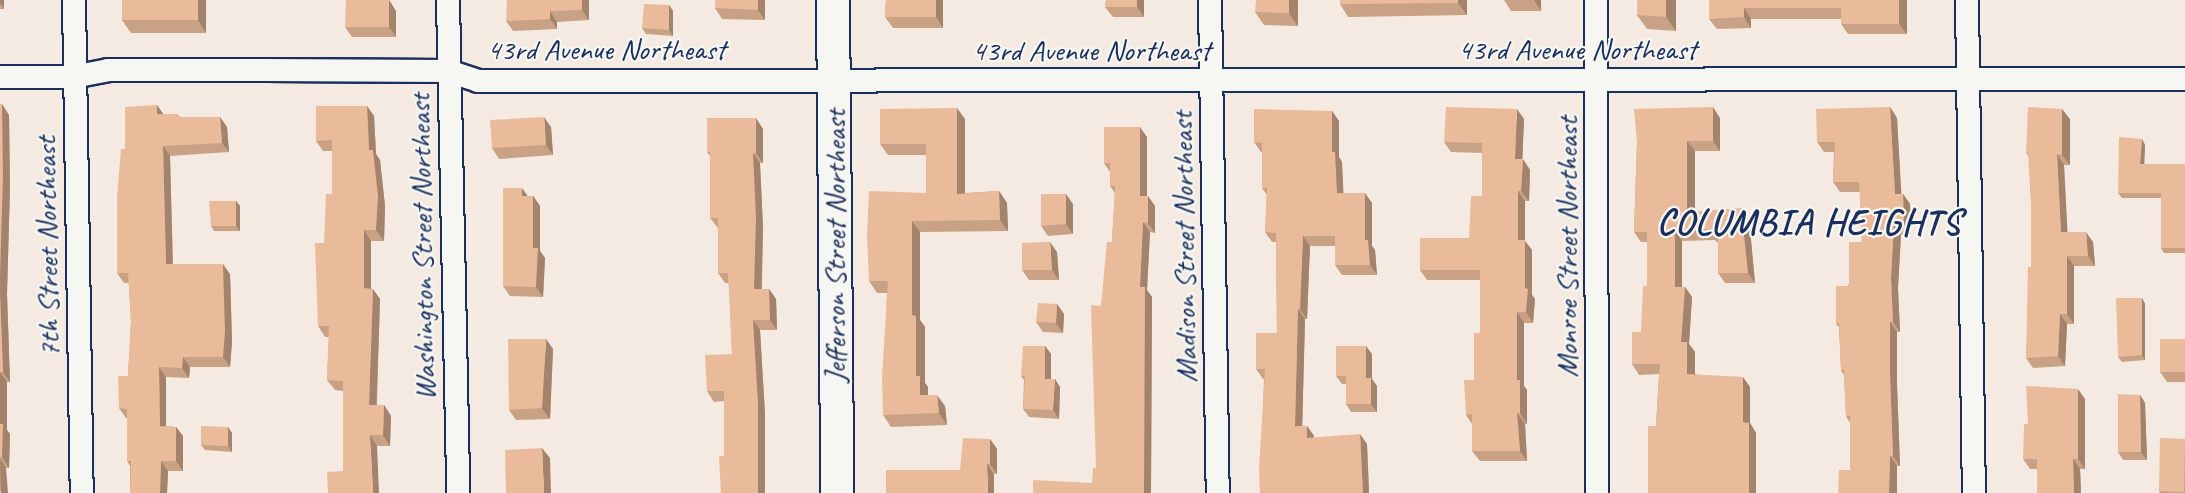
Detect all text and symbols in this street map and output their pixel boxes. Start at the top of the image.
street label: 43rd Avenue Northeast [487,31,725,67]
street label: 43rd Avenue Northeast [1458,31,1696,67]
street label: 43rd Avenue Northeast [972,32,1210,68]
street label: Washington Street Northeast [401,93,443,401]
street label: Jefferson Street Northeast [817,109,853,383]
street label: Madison Street Northeast [1164,111,1204,383]
street label: Monroe Street Northeast [1549,116,1585,378]
street label: 7th Street Northeast [27,136,67,358]
district label: COLUMBIA HEIGHTS [1657,201,1961,245]

